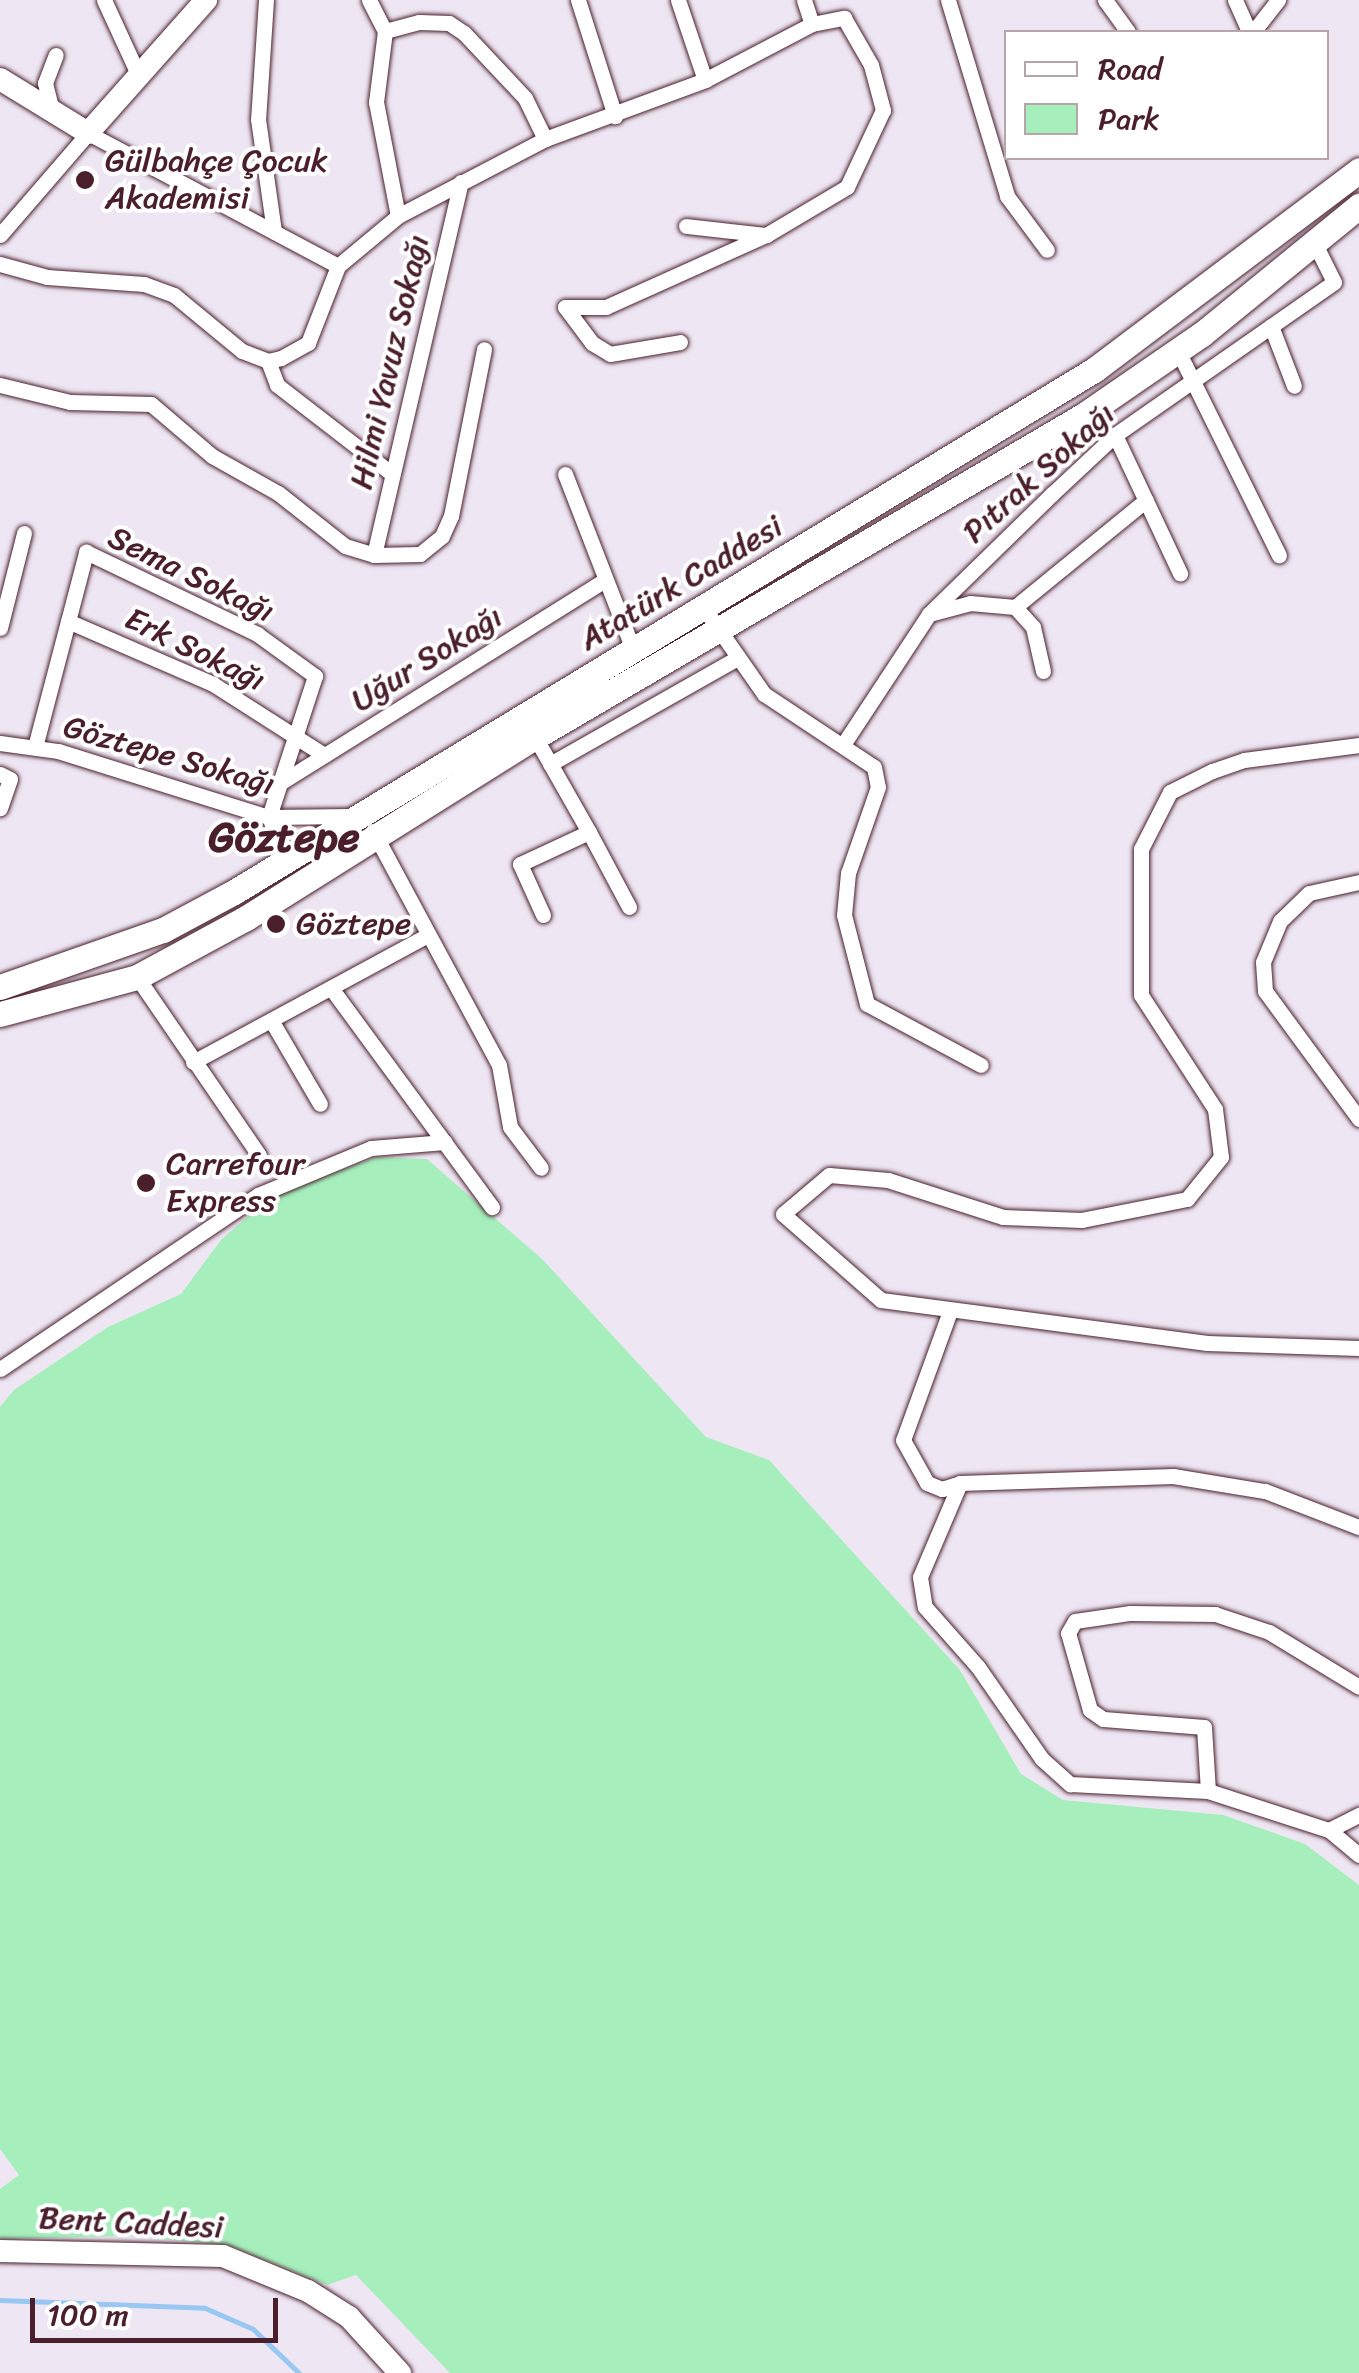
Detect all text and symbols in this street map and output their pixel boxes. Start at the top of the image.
legend [1004,30,1329,160]
text: Road [1098,42,1162,96]
text: Park [1098,92,1160,146]
place label: Gülbahçe Çocuk Akademisi [105,143,328,218]
marker: Gülbahçe Çocuk Akademisi [74,169,96,191]
street label: Hilmi Yavuz Sokağı [342,230,438,494]
street label: Pıtrak Sokağı [955,395,1123,551]
street label: Atatürk Caddesi [573,508,789,658]
street label: Sema Sokağı [102,518,280,632]
street label: Uğur Sokağı [345,598,509,720]
street label: Erk Sokağı [119,600,271,700]
street label: Göztepe Sokağı [59,708,279,804]
district label: Göztepe [208,812,360,862]
place label: Göztepe [296,905,411,943]
marker: Göztepe [265,913,287,935]
place label: Carrefour Express [166,1146,305,1221]
marker: Carrefour Express [135,1172,157,1194]
street label: Bent Caddesi [38,2199,224,2247]
scale bar [35,2278,282,2340]
text: 100 m [47,2288,129,2342]

